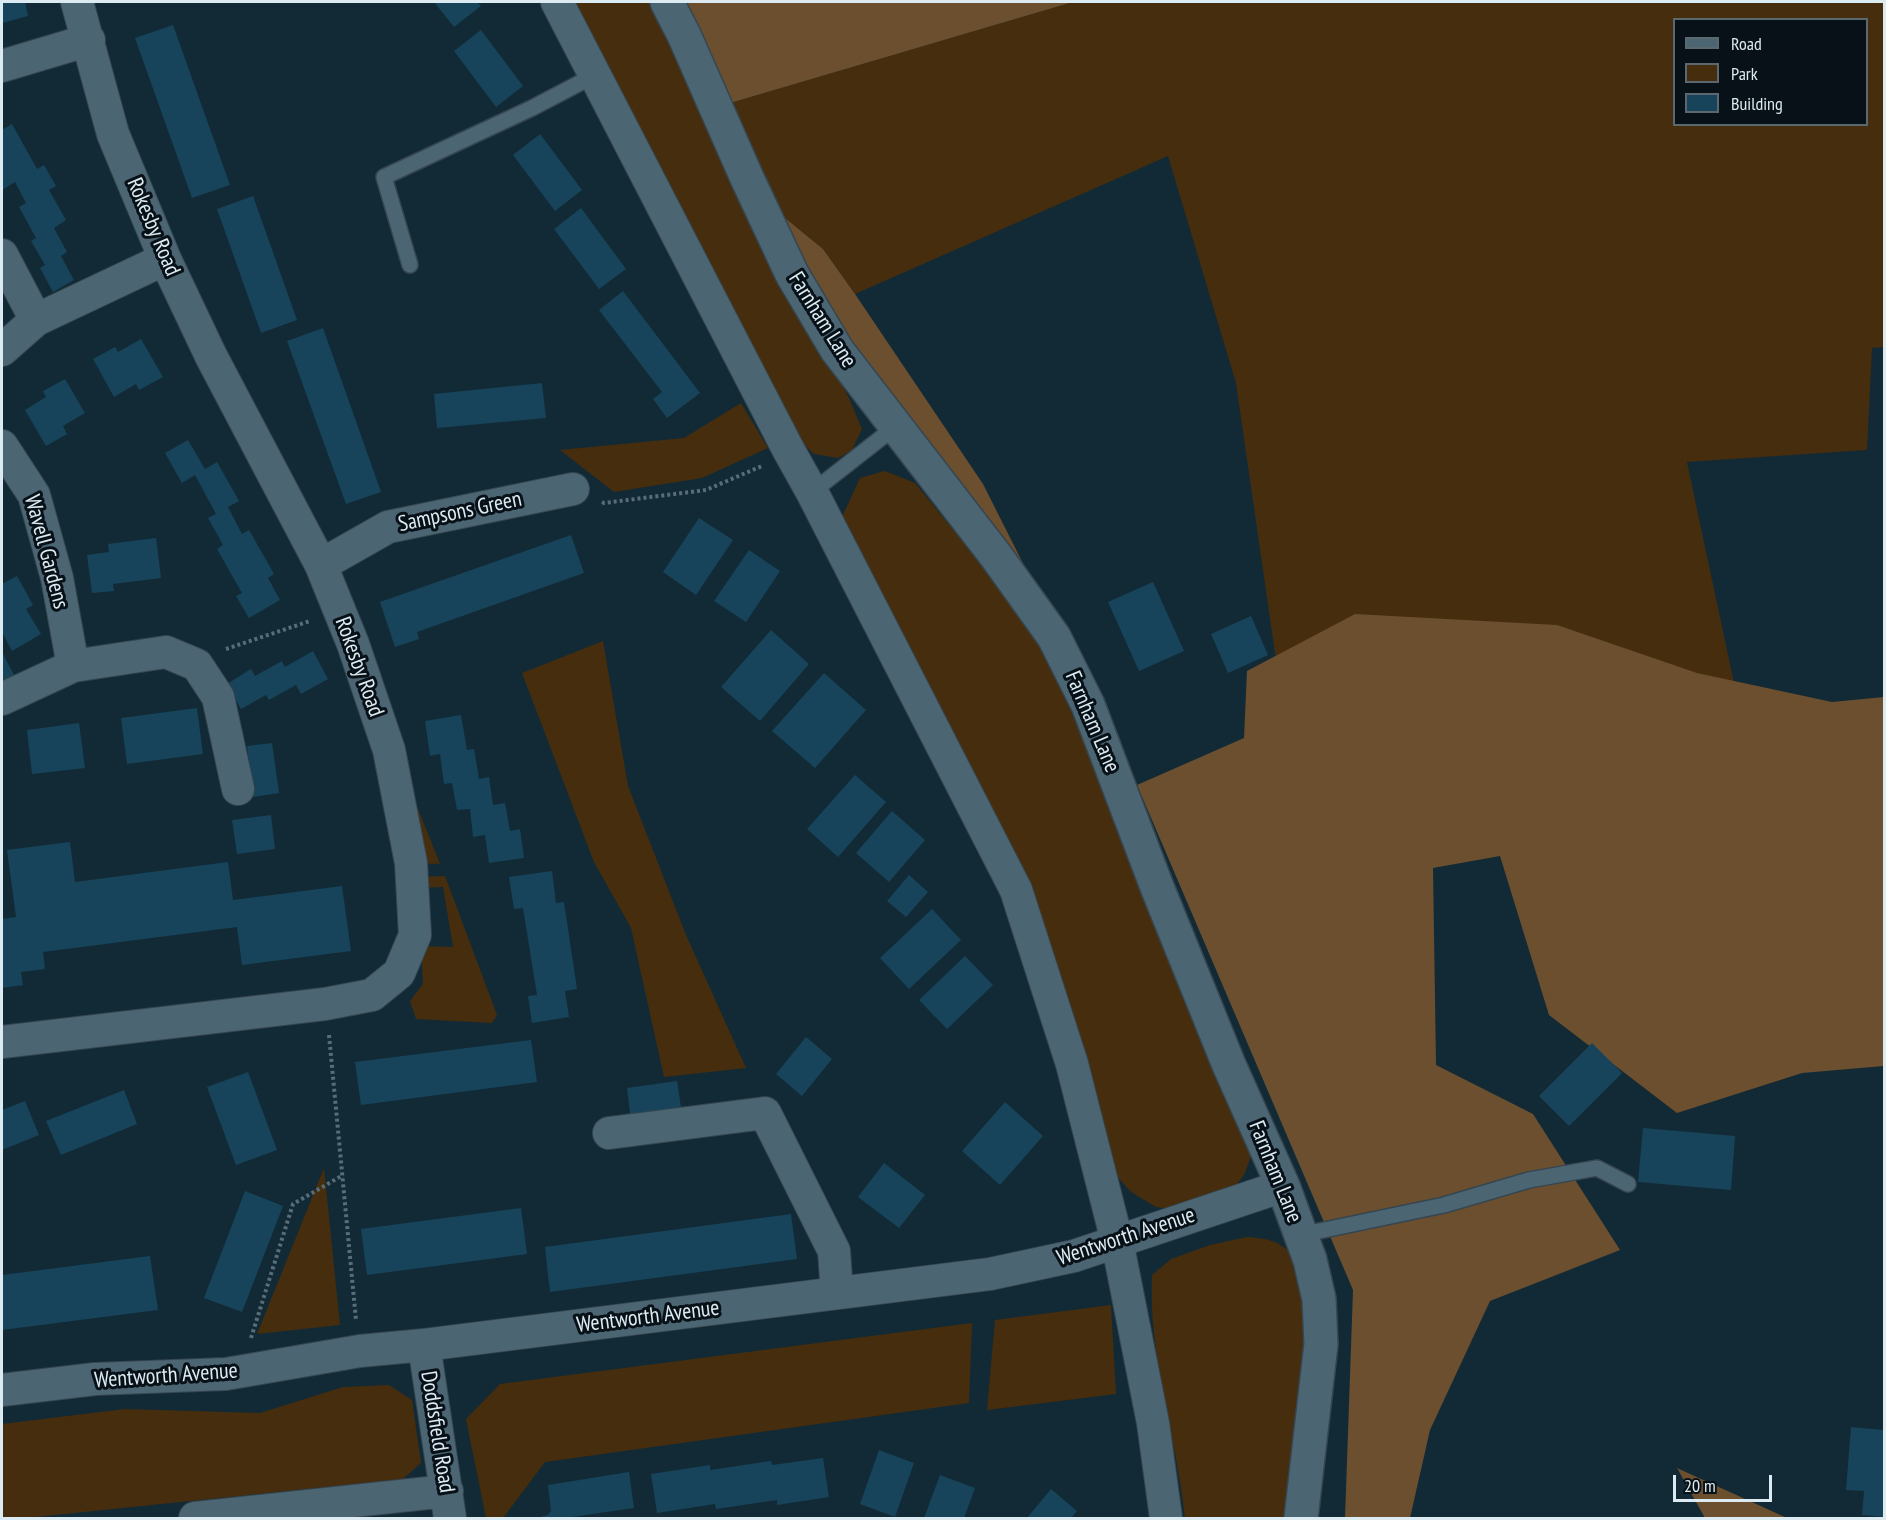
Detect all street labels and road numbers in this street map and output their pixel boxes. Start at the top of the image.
street label: Rokesby Road [121,174,185,280]
street label: Farnham Lane [782,267,862,373]
street label: Sampsons Green [396,486,524,538]
street label: Wavell Gardens [18,492,74,612]
street label: Rokesby Road [329,614,389,720]
street label: Farnham Lane [1059,667,1125,777]
street label: Farnham Lane [1243,1117,1307,1227]
street label: Wentworth Avenue [1054,1202,1198,1272]
street label: Wentworth Avenue [575,1295,721,1339]
street label: Wentworth Avenue [93,1358,239,1394]
street label: Doddsfield Road [414,1369,460,1495]

